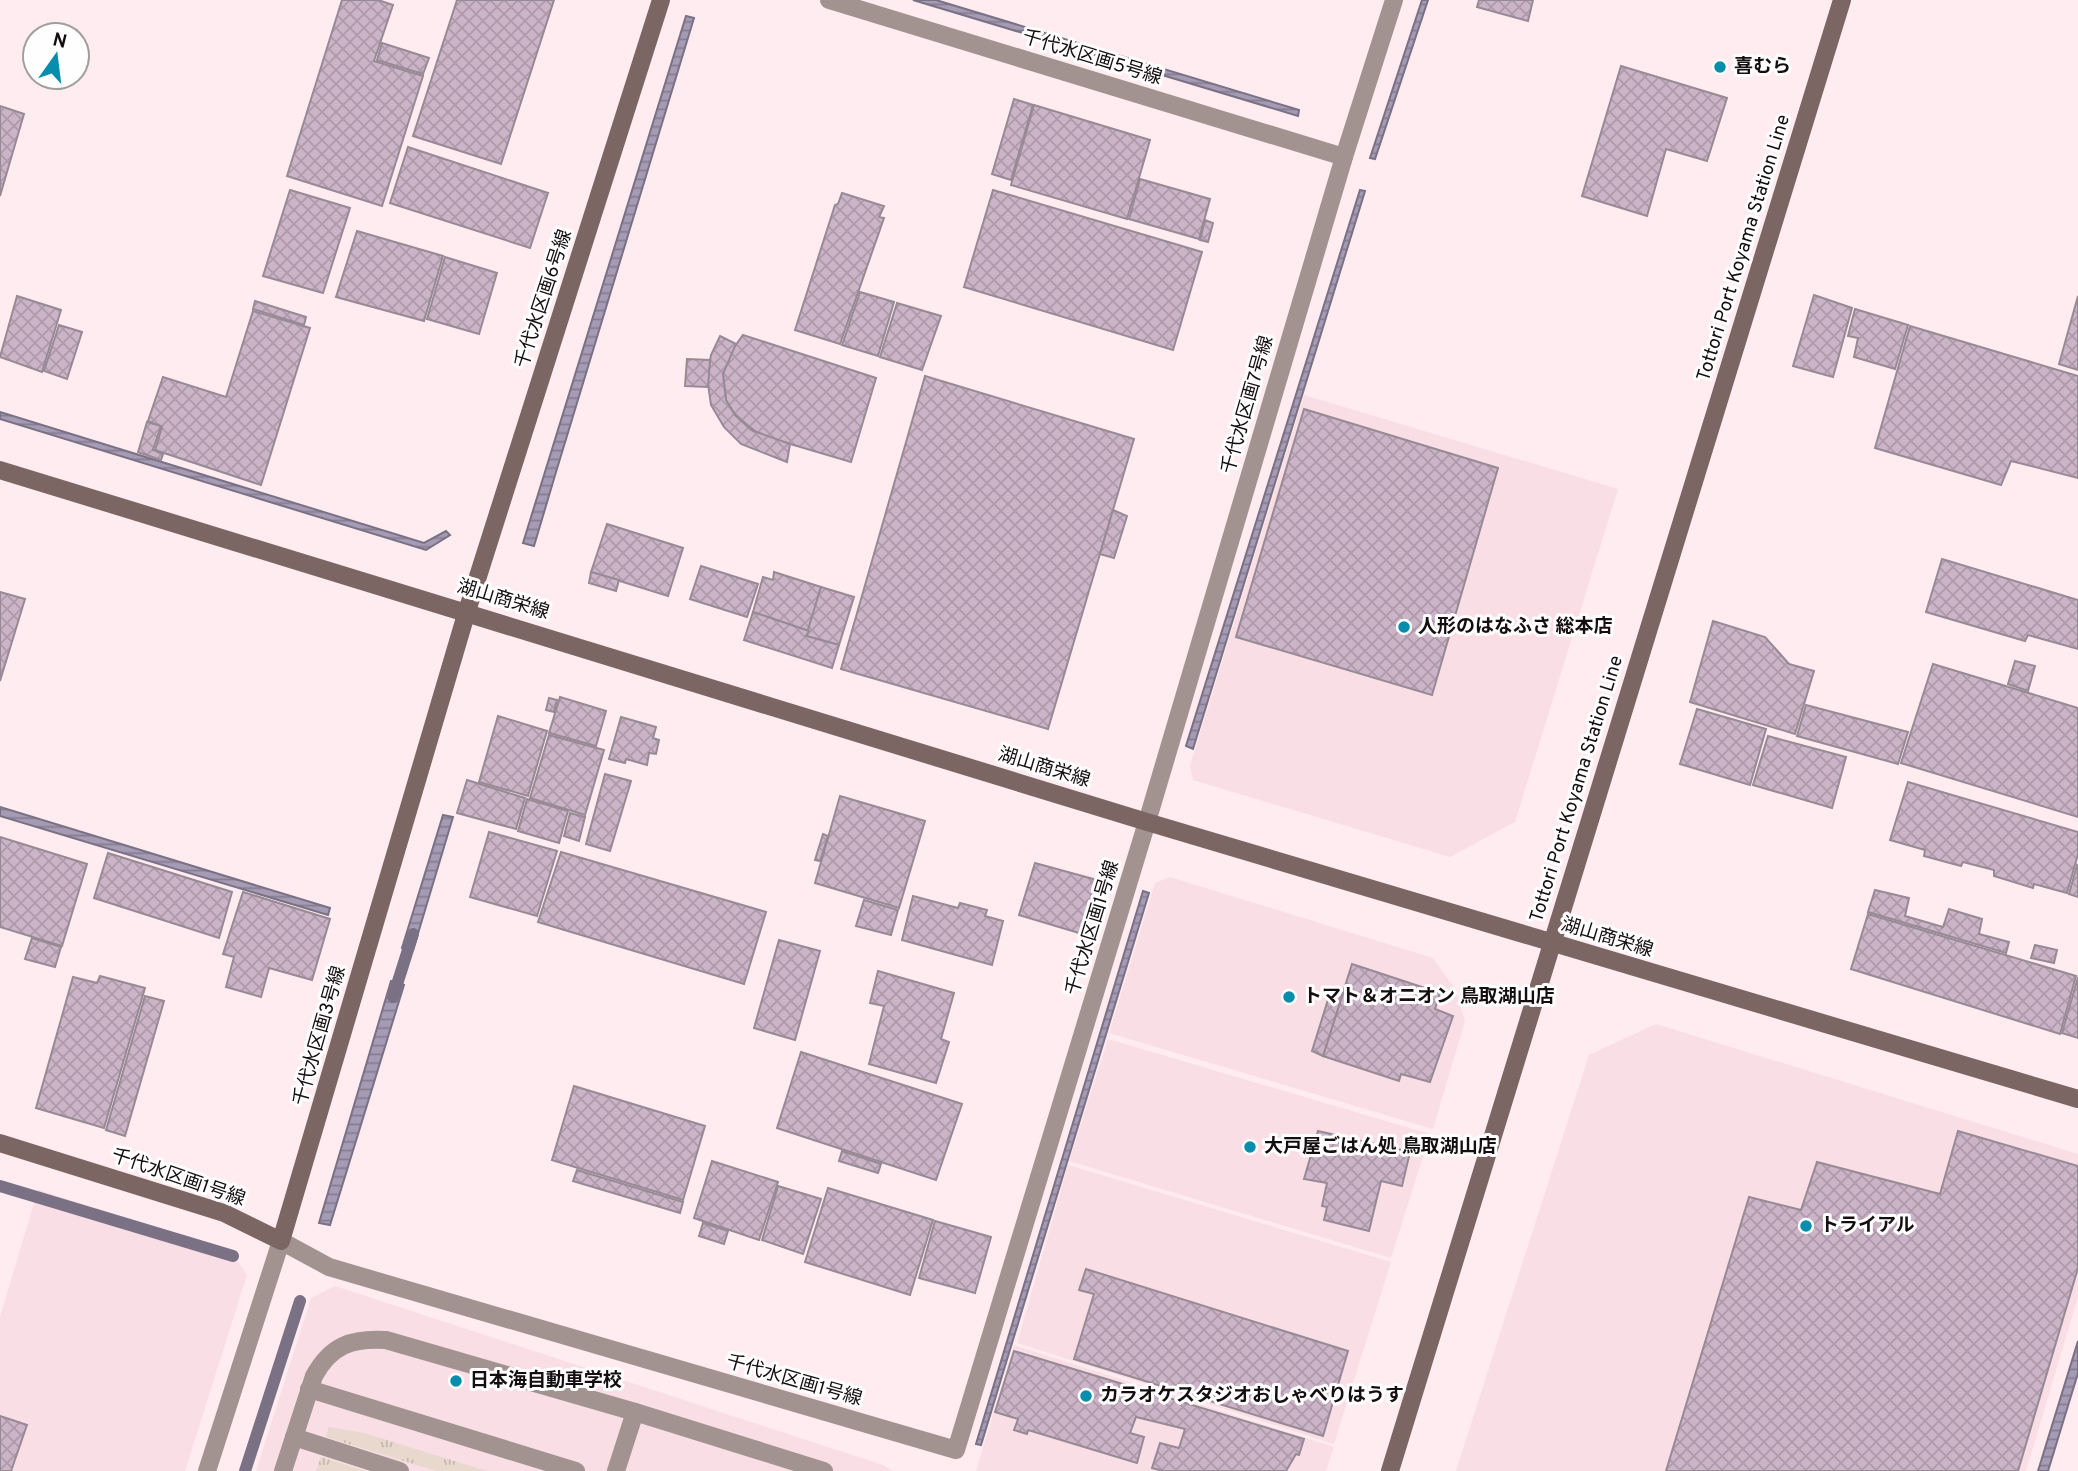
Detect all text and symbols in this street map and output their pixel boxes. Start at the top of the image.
north arrow [21,21,91,91]
street label: 千代水区画5号線 [1019,25,1165,91]
text: N [50,28,69,55]
place label: 喜むら [1734,55,1791,79]
marker: 喜むら [1712,59,1728,75]
street label: Tottori Port Koyama Station Line [1692,112,1796,384]
street label: 千代水区画6号線 [510,227,578,371]
street label: 千代水区画7号線 [1217,333,1279,477]
street label: 湖山商栄線 [454,575,552,625]
place label: 人形のはなふさ 総本店 [1418,615,1613,639]
marker: 人形のはなふさ 総本店 [1396,619,1412,635]
street label: Tottori Port Koyama Station Line [1525,653,1629,925]
street label: 湖山商栄線 [995,743,1093,793]
street label: 千代水区画1号線 [1061,858,1125,998]
street label: 湖山商栄線 [1558,913,1656,963]
street label: 千代水区画3号線 [289,963,351,1109]
place label: トマト＆オニオン 鳥取湖山店 [1303,985,1555,1009]
marker: トマト＆オニオン 鳥取湖山店 [1281,989,1297,1005]
place label: 大戸屋ごはん処 鳥取湖山店 [1264,1135,1497,1159]
marker: 大戸屋ごはん処 鳥取湖山店 [1242,1139,1258,1155]
street label: 千代水区画1号線 [108,1144,248,1212]
place label: トライアル [1820,1214,1915,1238]
marker: トライアル [1798,1218,1814,1234]
street label: 千代水区画1号線 [723,1350,865,1412]
place label: 日本海自動車学校 [470,1369,622,1393]
marker: 日本海自動車学校 [448,1373,464,1389]
place label: カラオケスタジオおしゃべりはうす [1100,1384,1404,1408]
marker: カラオケスタジオおしゃべりはうす [1078,1388,1094,1404]

